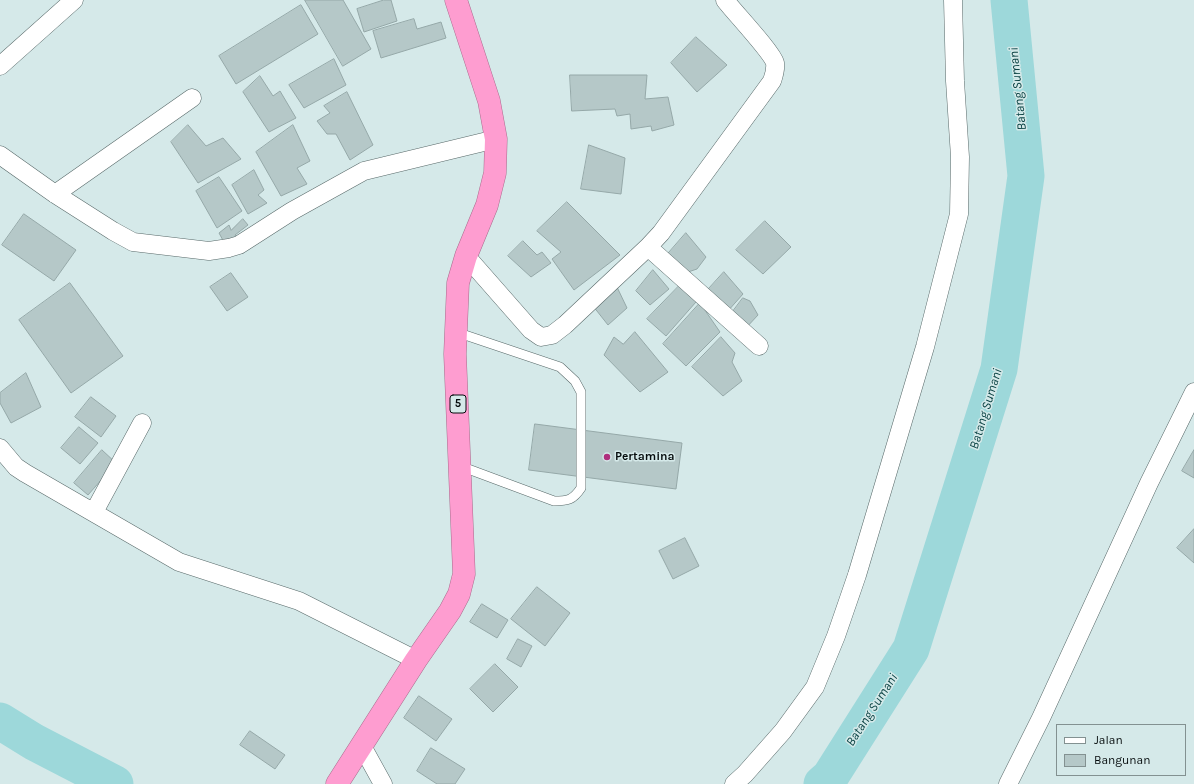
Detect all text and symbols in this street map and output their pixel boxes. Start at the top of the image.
water label: Batang Sumani [1006,47,1030,131]
water label: Batang Sumani [966,367,1006,451]
road number: 5 [450,395,466,413]
place label: Pertamina [615,450,675,464]
marker: Pertamina [602,452,612,462]
water label: Batang Sumani [843,671,901,749]
legend [1056,724,1186,776]
text: Jalan [1094,733,1123,747]
text: Bangunan [1094,753,1150,767]

